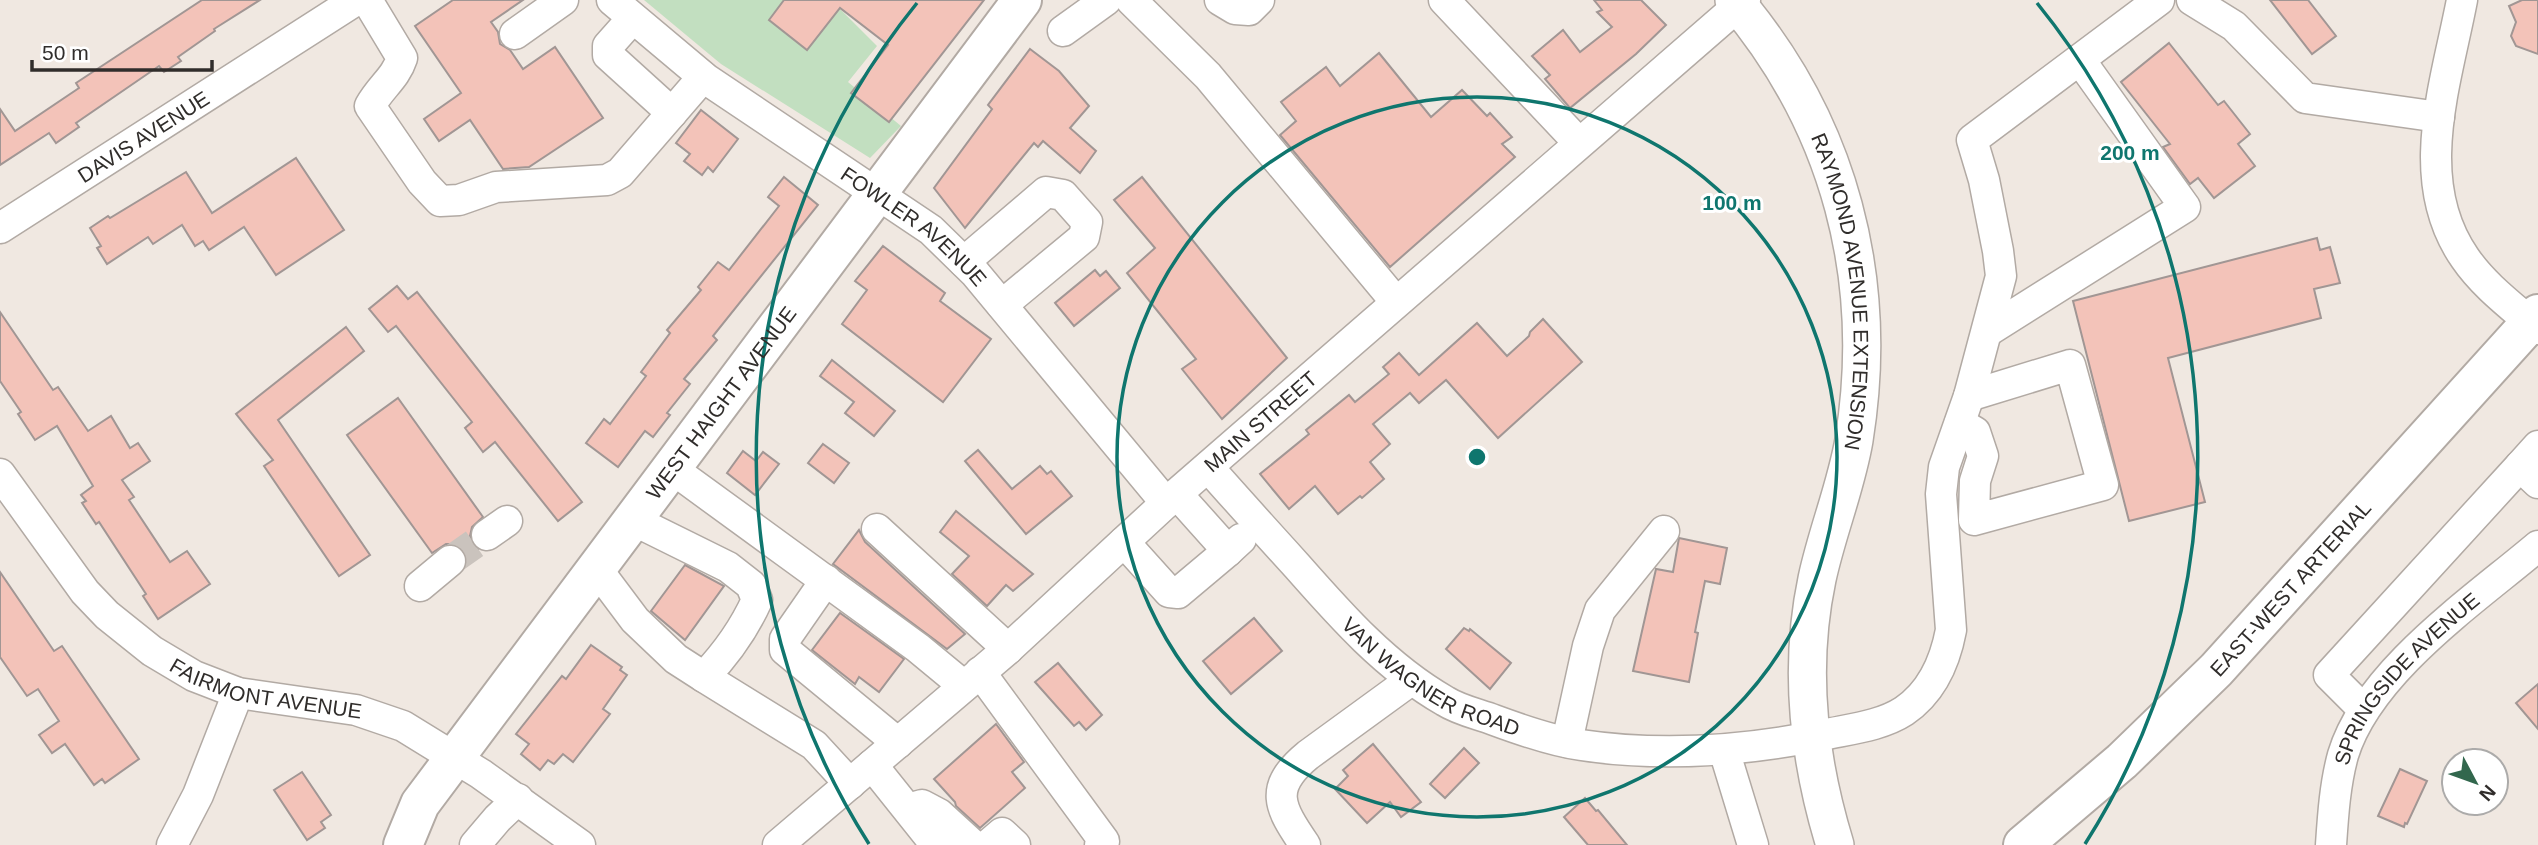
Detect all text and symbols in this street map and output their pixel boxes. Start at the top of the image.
scale bar [32,28,212,72]
text: 50 m [42,41,89,64]
street label: DAVIS AVENUE [73,86,213,187]
street label: RAYMOND AVENUE EXTENSION [1808,130,1873,452]
text: 200 m [2100,141,2160,164]
street label: FOWLER AVENUE [837,162,992,290]
text: 100 m [1702,191,1762,214]
street label: WEST HAIGHT AVENUE [641,302,800,503]
street label: MAIN STREET [1199,366,1321,476]
centre of rings [1465,445,1489,469]
street label: EAST-WEST ARTERIAL [2205,496,2375,680]
street label: SPRINGSIDE AVENUE [2329,588,2483,767]
street label: VAN WAGNER ROAD [1338,612,1523,740]
street label: FAIRMONT AVENUE [166,653,363,722]
north arrow [2440,747,2510,817]
text: N [2475,781,2500,805]

